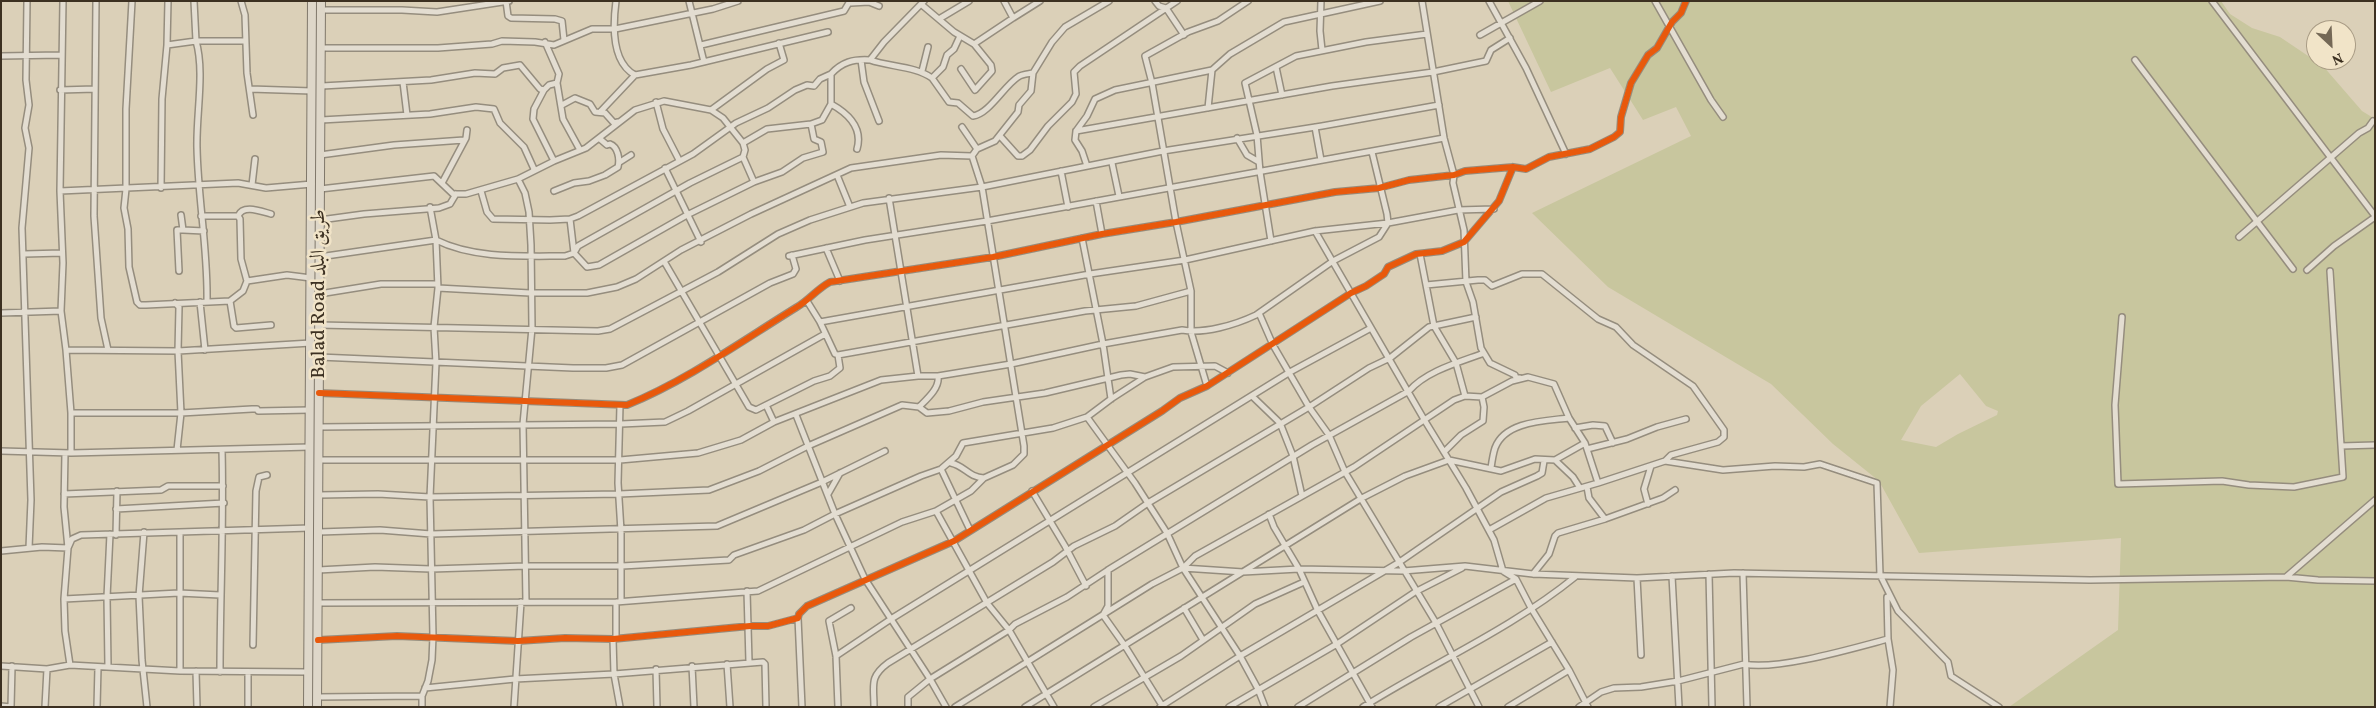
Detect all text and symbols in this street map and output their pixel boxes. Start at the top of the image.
north arrow [2306,20,2356,70]
text: N [2329,47,2346,69]
street label: Balad Road طريق البلد [308,209,332,379]

